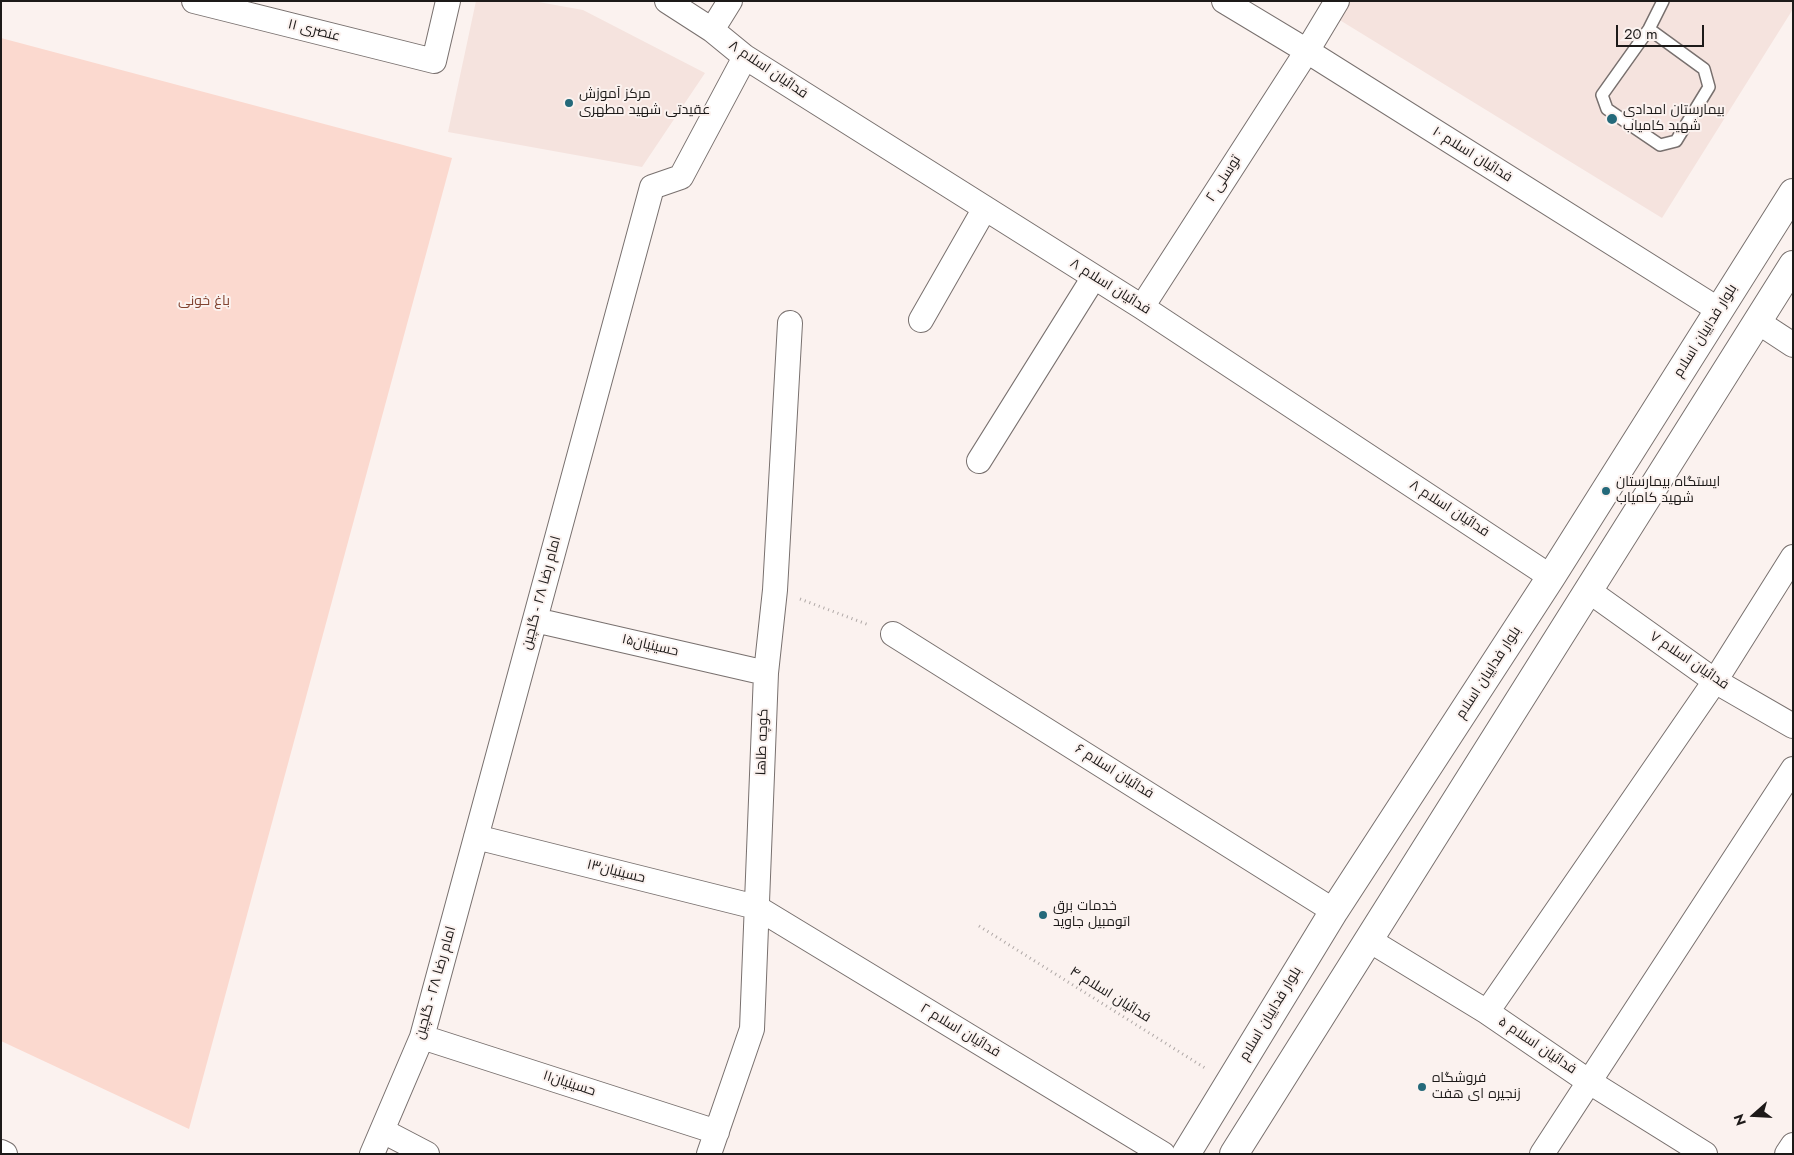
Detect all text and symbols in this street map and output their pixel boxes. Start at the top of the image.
scale bar [1619,15,1706,47]
street label: عنصری ۱۱ [286,16,342,46]
text: 20 m [1624,23,1658,45]
street label: فدائیان اسلام ۸ [725,37,811,103]
place label: مرکز آموزش عقیدتی شهید مطهری [579,87,710,120]
marker: مرکز آموزش عقیدتی شهید مطهری [563,97,575,109]
place label: بیمارستان امدادی شهید کامیاب [1623,103,1725,136]
marker: بیمارستان امدادی شهید کامیاب [1605,112,1619,126]
street label: فدائیان اسلام ۱۰ [1429,124,1515,186]
street label: توسلی ۲ [1203,153,1245,205]
street label: فدائیان اسلام ۸ [1067,256,1153,318]
street label: بلوار فداییان اسلام [1671,281,1741,381]
park label: باغ خونی [178,294,230,310]
place label: ایستگاه بیمارستان شهید کامیاب [1616,475,1720,508]
street label: فدائیان اسلام ۸ [1406,477,1492,541]
marker: ایستگاه بیمارستان شهید کامیاب [1600,485,1612,497]
street label: امام رضا ۲۸ - گلچین [519,534,565,652]
street label: بلوار فداییان اسلام [1453,624,1525,722]
street label: فدائیان اسلام ۷ [1646,628,1732,694]
street label: حسینیان۱۵ [620,631,680,661]
street label: کوچه طاها [753,708,773,776]
street label: فدائیان اسلام ۶ [1072,741,1156,803]
street label: حسینیان۱۳ [585,857,647,887]
place label: خدمات برق اتومبیل جاوید [1053,899,1131,932]
marker: خدمات برق اتومبیل جاوید [1037,909,1049,921]
street label: امام رضا ۲۸ - گلچین [412,925,460,1041]
street label: فدائیان اسلام ۴ [1066,963,1154,1027]
street label: بلوار فداییان اسلام [1236,964,1306,1064]
street label: فدائیان اسلام ۲ [917,1001,1003,1061]
street label: فدائیان اسلام ۵ [1495,1014,1579,1078]
street label: حسینیان۱۱ [541,1068,597,1100]
place label: فروشگاه زنجیره ای هفت [1432,1071,1521,1104]
marker: فروشگاه زنجیره ای هفت [1416,1081,1428,1093]
north arrow [1729,1090,1779,1140]
text: N [1729,1111,1751,1128]

